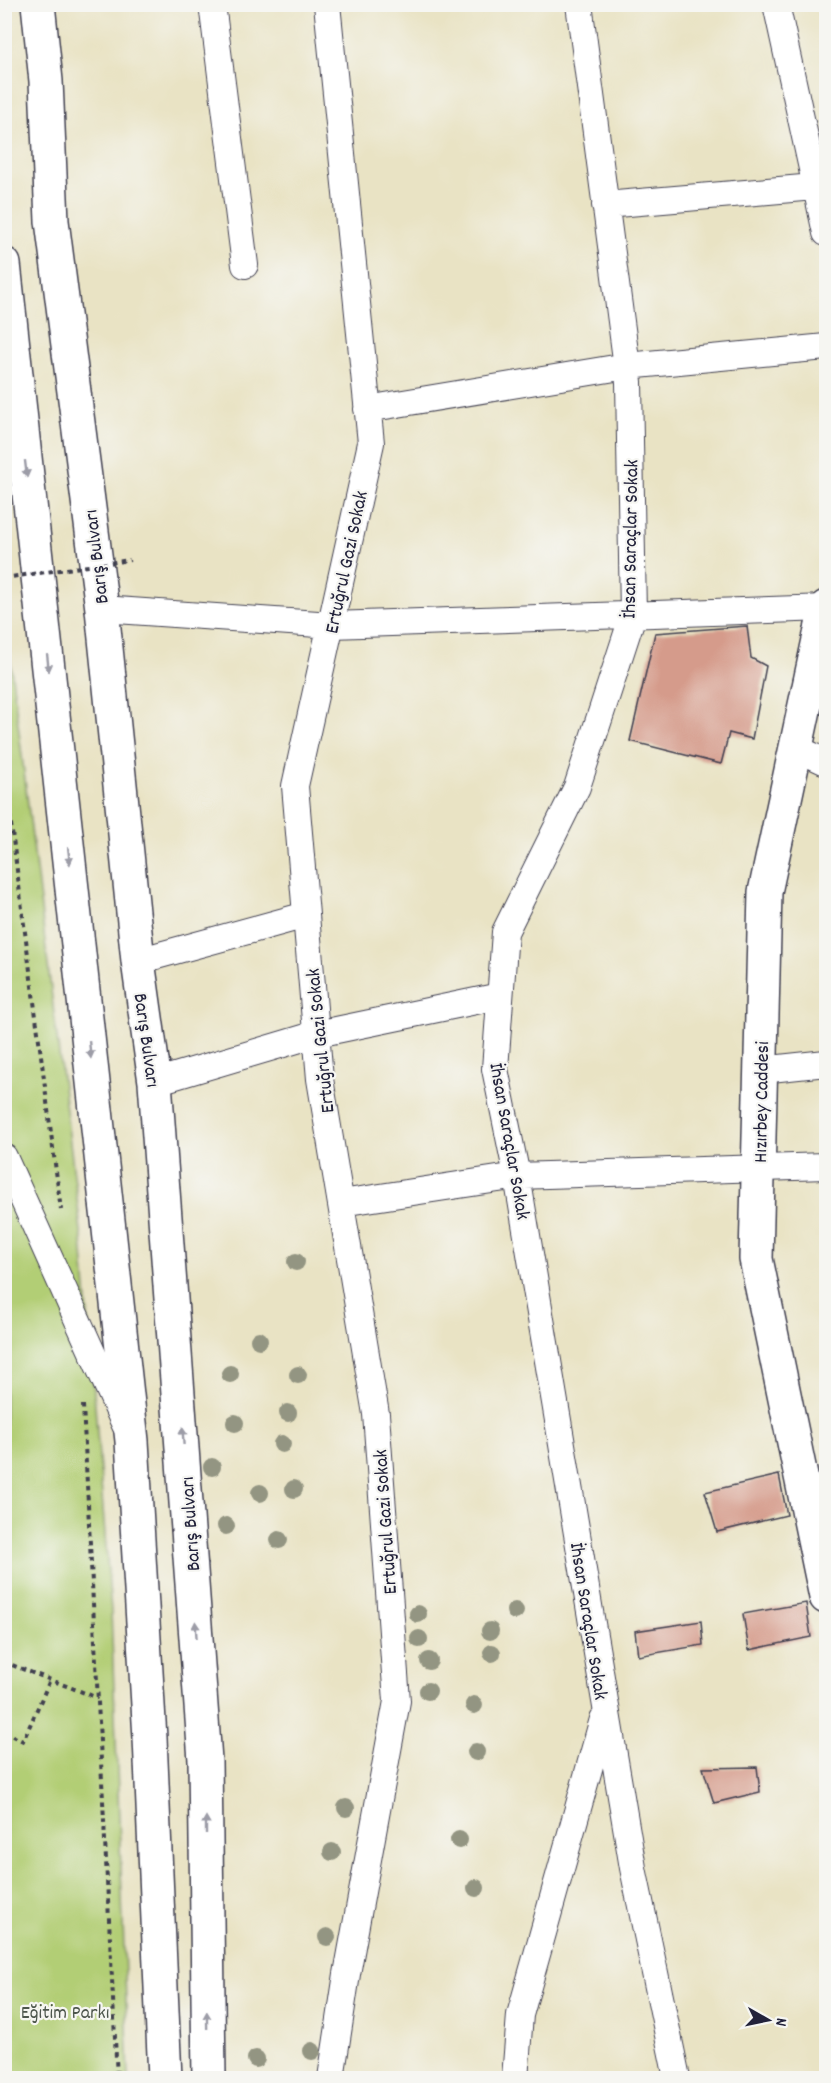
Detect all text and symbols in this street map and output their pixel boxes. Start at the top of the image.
one-way arrow [21,459,30,478]
street label: İhsan Saraçlar Sokak [617,459,647,619]
street label: Ertuğrul Gazi Sokak [319,489,377,637]
street label: Barış Bulvarı [78,508,118,605]
one-way arrow [43,653,53,672]
one-way arrow [64,847,74,866]
street label: Ertuğrul Gazi Sokak [300,967,344,1114]
street label: Barış Bulvarı [125,991,165,1089]
one-way arrow [85,1041,95,1060]
street label: Hızırbey Caddesi [748,1041,778,1163]
street label: İhsan Saraçlar Sokak [480,1061,536,1222]
one-way arrow [178,1426,187,1445]
street label: Ertuğrul Gazi Sokak [368,1448,406,1595]
street label: Barış Bulvarı [175,1475,209,1572]
street label: İhsan Saraçlar Sokak [561,1541,613,1702]
one-way arrow [191,1621,201,1640]
one-way arrow [201,1816,211,1835]
north arrow [738,1990,798,2050]
park label: Eğitim Parkı [21,2000,109,2028]
one-way arrow [202,2011,212,2030]
text: N [768,2016,792,2028]

